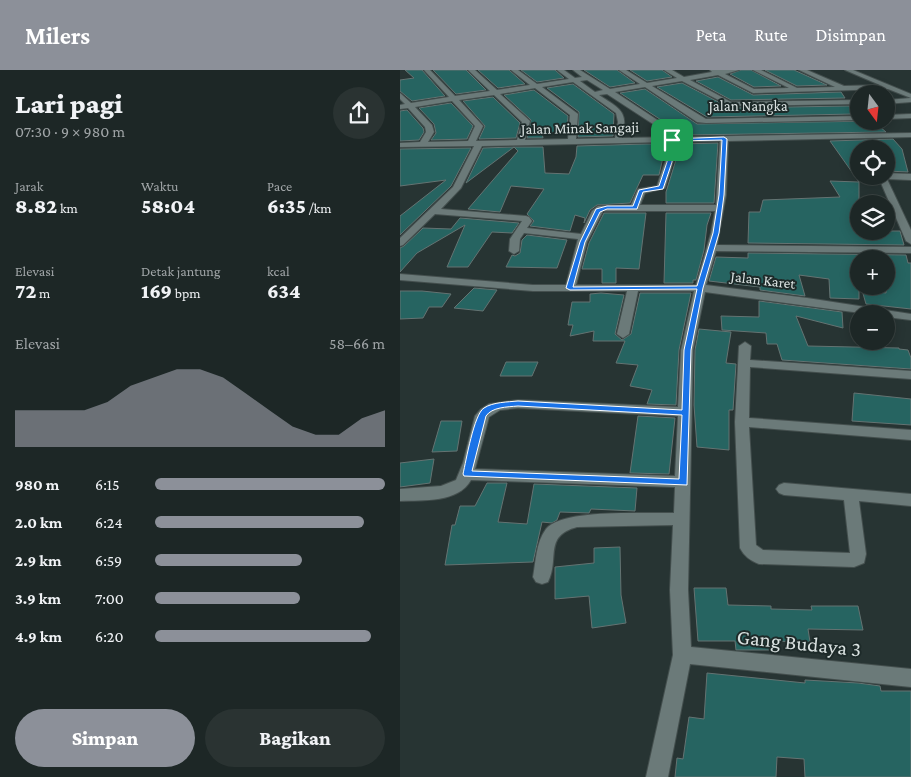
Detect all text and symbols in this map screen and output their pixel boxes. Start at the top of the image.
text: Milers [25,22,90,49]
text: Peta [696,25,727,45]
text: Rute [755,25,788,45]
text: Disimpan [816,25,886,45]
north arrow [850,85,895,130]
map controls [850,85,895,350]
button: share [333,87,385,139]
text: Lari pagi [15,88,123,119]
street label: Jalan Nangka [706,98,788,115]
street label: Jalan Minak Sangaji [519,119,639,138]
pin [651,119,693,161]
text: 07:30 · 9 × 980 m [15,123,125,140]
icon: arrive [658,126,686,154]
button: locate [850,140,895,185]
text: Jarak [15,178,44,194]
text: Waktu [141,178,178,194]
text: Pace [267,178,292,194]
text: 8.82 [15,194,57,218]
text: 58:04 [141,194,195,218]
text: 6:35 [267,194,306,218]
button: layers [850,195,895,240]
text: km [57,200,78,216]
text: /km [306,200,331,216]
button: + [850,250,895,295]
text: Elevasi [15,263,54,279]
text: Detak jantung [141,263,221,279]
text: kcal [267,263,290,279]
street label: Jalan Karet [728,268,797,293]
text: 72 [15,279,36,303]
text: 169 [141,279,172,303]
text: 634 [267,279,301,303]
text: m [36,285,50,301]
text: bpm [172,285,201,301]
button: − [850,305,895,350]
text: Elevasi [15,335,60,352]
text: 58–66 m [329,335,385,352]
text: 980 m [15,476,59,493]
text: 6:15 [95,476,120,493]
text: 2.0 km [15,514,62,531]
text: 6:24 [95,514,123,531]
text: 2.9 km [15,552,62,569]
text: 6:59 [95,552,122,569]
text: 3.9 km [15,590,61,607]
text: 7:00 [95,590,124,607]
street label: Gang Budaya 3 [736,625,862,661]
text: 4.9 km [15,628,62,645]
text: 6:20 [95,628,123,645]
button: Simpan [15,709,195,767]
button: Bagikan [205,709,385,767]

